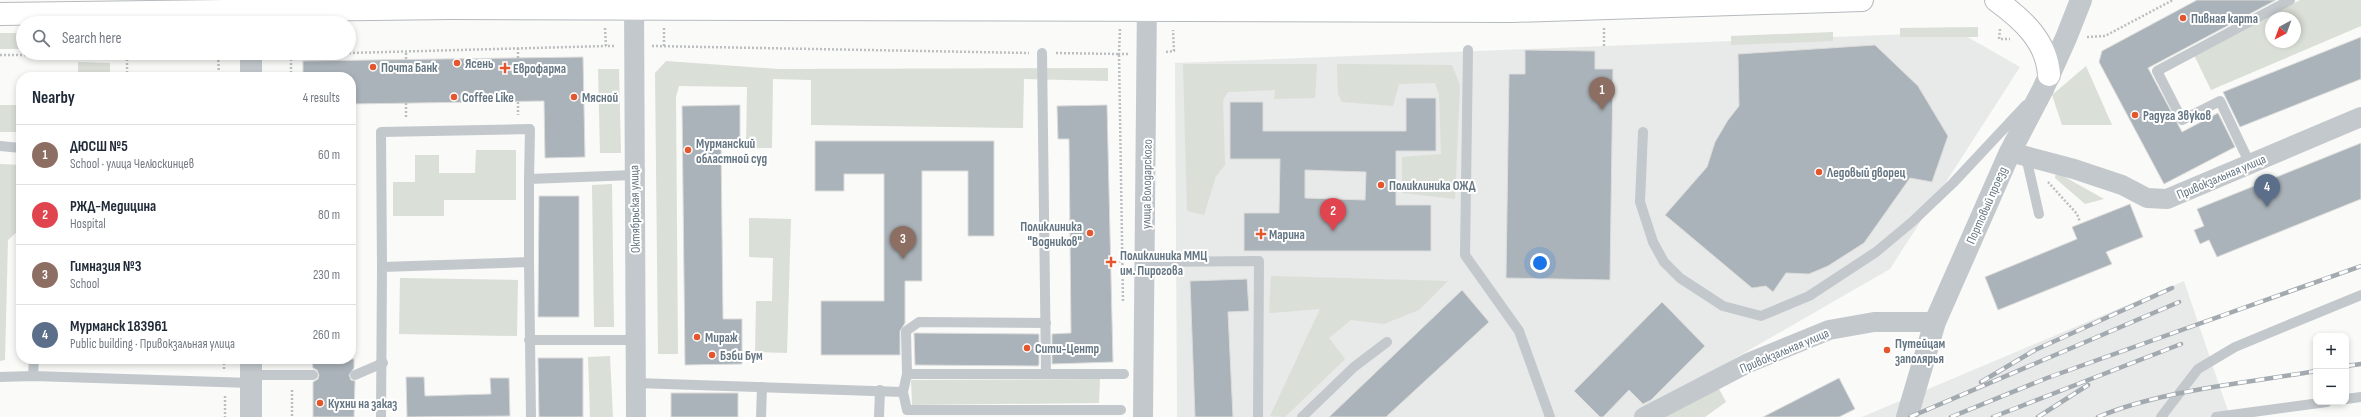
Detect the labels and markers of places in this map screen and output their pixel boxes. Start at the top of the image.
place label: Пивная карта [2191,11,2258,27]
marker: Пивная карта [2178,13,2188,23]
place label: Ясень [465,56,494,72]
marker: Ясень [452,58,462,68]
place label: Почта Банк [381,60,438,76]
place label: Еврофарма [513,61,566,77]
marker: Почта Банк [368,62,378,72]
marker: Еврофарма [500,63,510,73]
pin: 1 [1589,77,1615,110]
place label: Coffee Like [462,90,514,106]
place label: Мясной [582,90,618,106]
marker: Coffee Like [449,92,459,102]
marker: Мясной [569,92,579,102]
place label: Радуга Звуков [2143,108,2212,124]
marker: Радуга Звуков [2130,110,2140,120]
place label: Мурманский областной суд [696,136,768,167]
marker: Мурманский областной суд [683,145,693,155]
place label: Ледовый дворец [1826,165,1906,181]
marker: Ледовый дворец [1814,167,1824,177]
pin: 4 [2254,174,2280,207]
place label: Поликлиника ОЖД [1389,178,1476,194]
marker: Поликлиника ОЖД [1376,180,1386,190]
pin: 2 [1320,198,1346,231]
place label: Поликлиника "Водников" [1020,219,1082,250]
pin: 3 [890,226,916,259]
place label: Марина [1269,227,1305,243]
marker: Поликлиника "Водников" [1085,228,1095,238]
marker: Марина [1256,229,1266,239]
place label: Поликлиника ММЦ им. Пирогова [1120,248,1207,279]
marker: Поликлиника ММЦ им. Пирогова [1105,256,1117,268]
place label: Мираж [705,330,738,346]
marker: Мираж [692,332,702,342]
place label: Путейцам заполярья [1895,336,1945,367]
place label: Сити-Центр [1035,341,1100,357]
marker: Сити-Центр [1022,343,1032,353]
marker: Путейцам заполярья [1882,345,1892,355]
place label: Бэби Бум [720,348,763,364]
marker: Бэби Бум [707,350,717,360]
place label: Кухни на заказ [328,396,397,412]
marker: Кухни на заказ [315,398,325,408]

